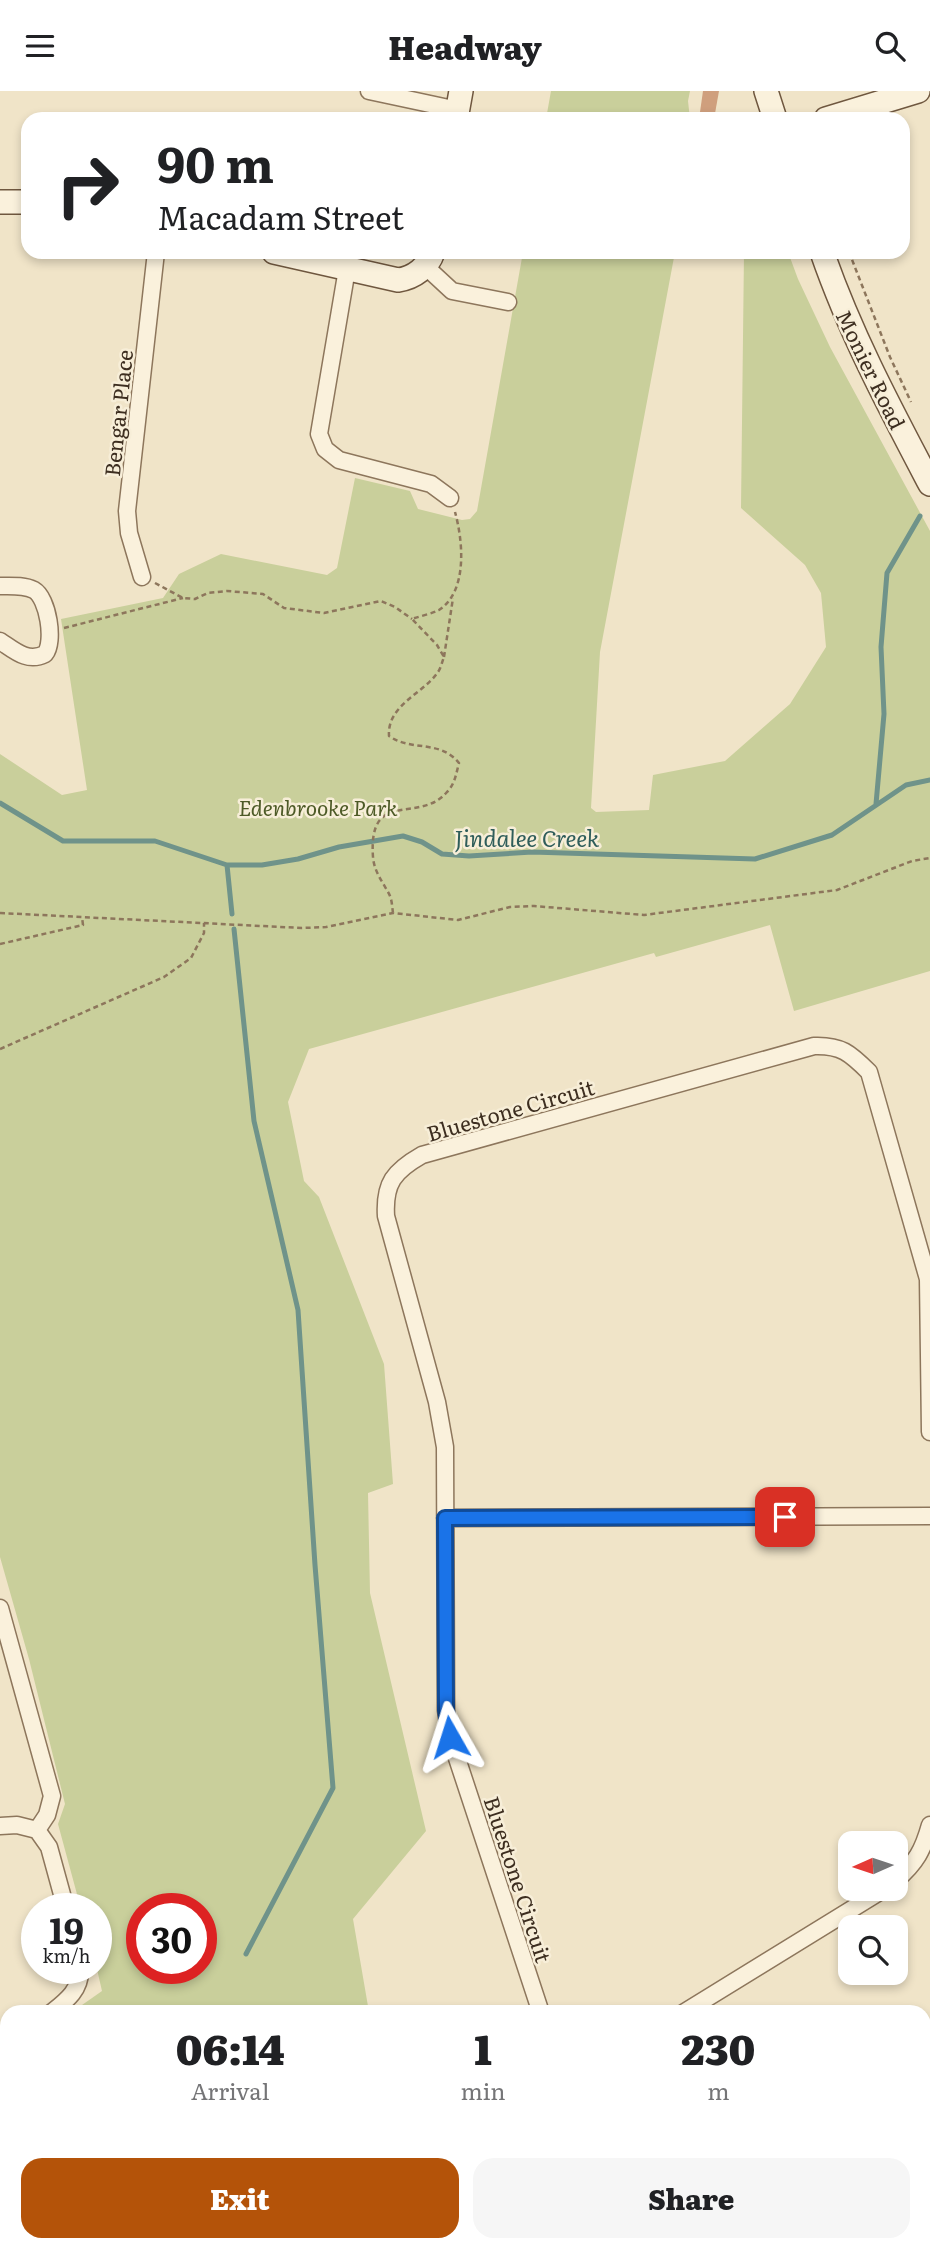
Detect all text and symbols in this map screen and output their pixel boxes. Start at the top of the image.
text: Headway [388,22,542,70]
icon: menu [21,27,59,65]
icon: search [871,27,909,65]
text: 90 m [157,125,274,198]
icon: right [42,140,133,231]
text: Macadam Street [157,192,404,240]
street label: Monier Road [830,304,914,434]
street label: Bengar Place [95,348,139,478]
park label: Edenbrooke Park [238,791,398,822]
water label: Jindalee Creek [455,820,600,854]
street label: Bluestone Circuit [422,1070,598,1148]
pin [755,1487,815,1547]
icon: arrive [766,1498,804,1536]
position arrow [413,1700,487,1774]
street label: Bluestone Circuit [478,1792,561,1967]
north arrow [838,1831,908,1901]
map controls [838,1831,908,1985]
speed limit sign: 30 [126,1893,217,1984]
text: 19 [49,1903,84,1955]
button: search [838,1915,908,1985]
text: km/h [43,1942,90,1969]
text: 06:14 [176,2016,285,2078]
text: 1 [474,2016,492,2078]
text: 230 [681,2016,755,2078]
text: Arrival [191,2073,269,2107]
text: min [460,2073,506,2107]
text: m [707,2073,729,2107]
button: Exit [21,2158,459,2238]
button: Share [473,2158,910,2238]

